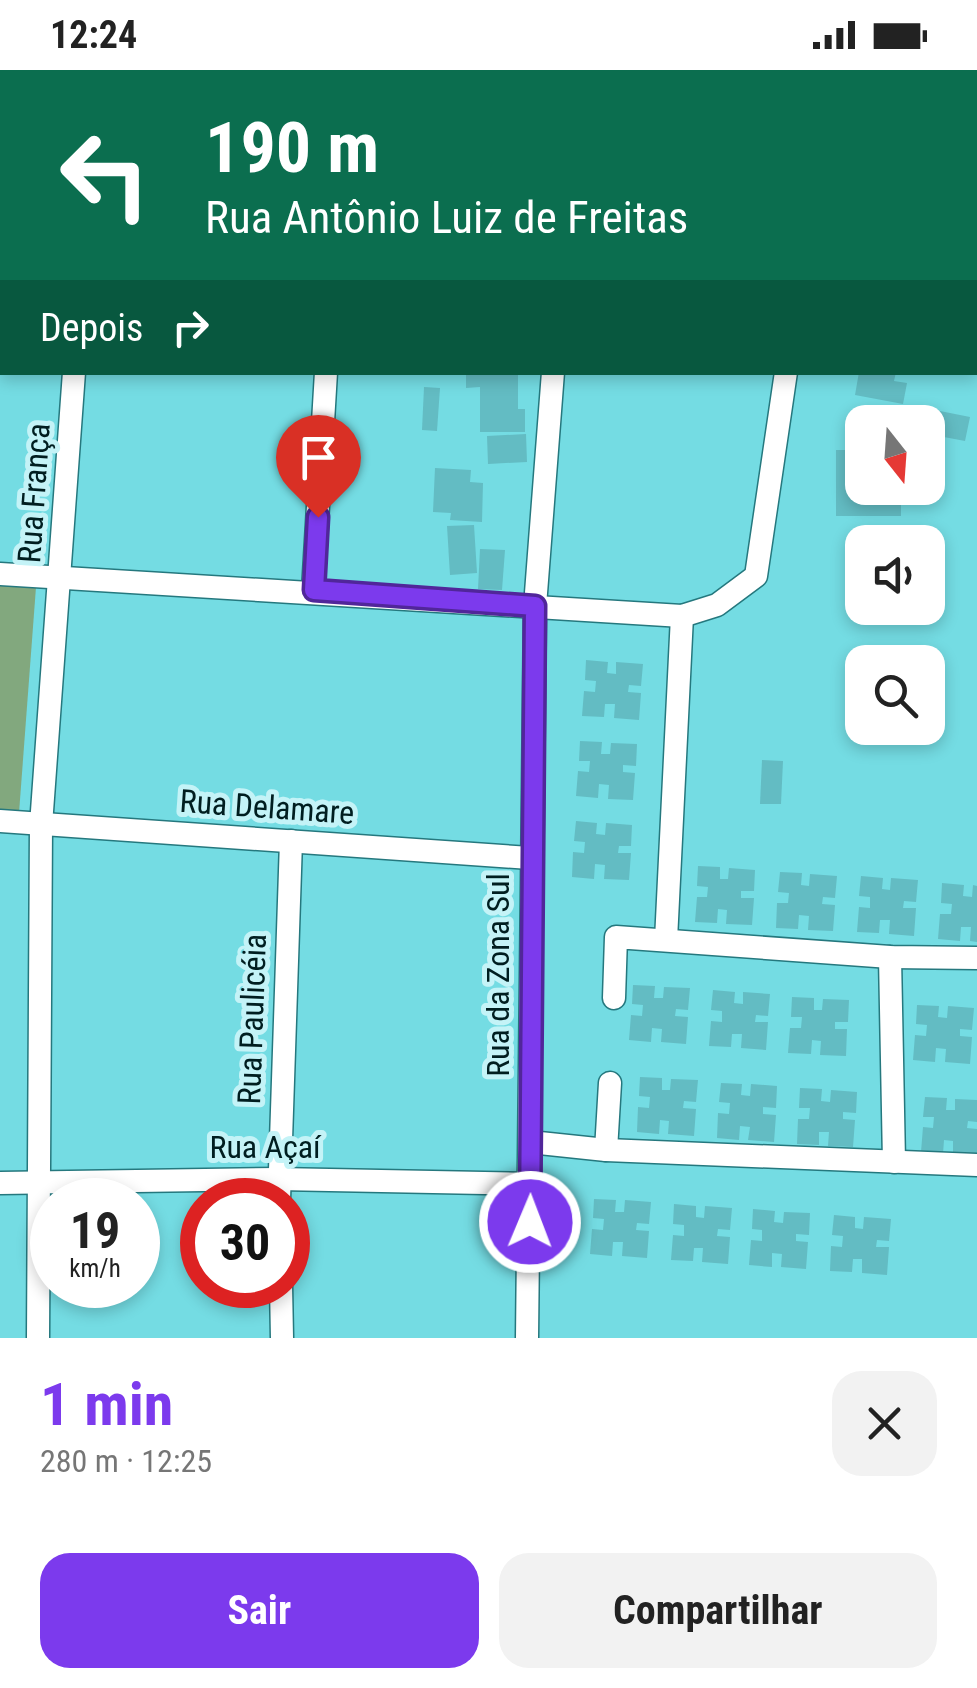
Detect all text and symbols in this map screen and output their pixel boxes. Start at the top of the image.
text: 12:24 [50,13,137,57]
text: 190 m [205,107,379,189]
icon: left [40,110,170,240]
text: Rua Antônio Luiz de Freitas [205,191,688,244]
icon: right [163,300,218,355]
text: Depois [40,306,143,350]
north arrow [845,405,945,505]
map controls [845,405,945,745]
pin [276,415,361,518]
street label: Rua França [10,422,58,564]
icon: arrive [291,430,346,485]
button: sound [845,525,945,625]
button: search [845,645,945,745]
street label: Rua Delamare [178,782,356,832]
street label: Rua da Zona Sul [479,873,517,1077]
street label: Rua Paulicéia [230,933,274,1105]
street label: Rua Açaí [209,1128,322,1166]
position arrow [478,1170,582,1274]
speed limit sign: 30 [180,1178,310,1308]
text: 19 [70,1202,120,1260]
text: km/h [69,1254,121,1283]
text: 1 min [40,1369,173,1440]
button: close [832,1371,937,1476]
text: 280 m · 12:25 [40,1442,212,1480]
button: Sair [40,1553,479,1668]
button: Compartilhar [499,1553,937,1668]

